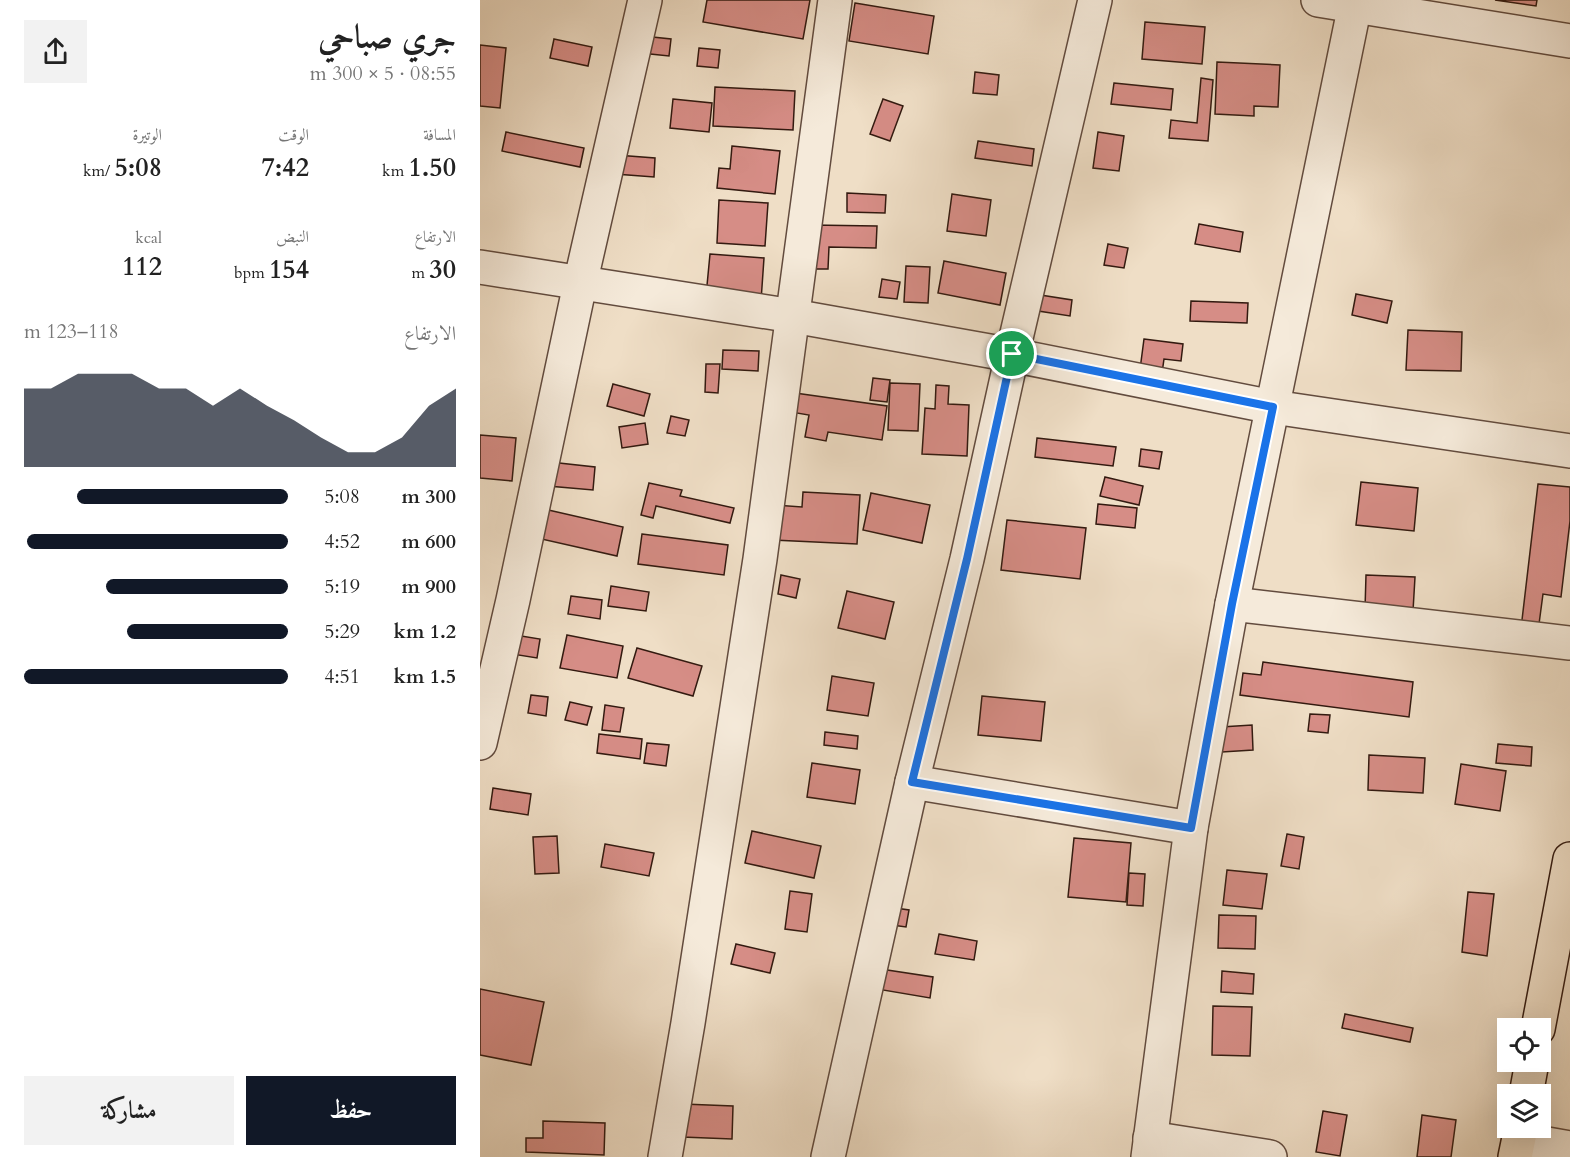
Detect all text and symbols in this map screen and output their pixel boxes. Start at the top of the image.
text: جري صباحي [318,15,456,60]
button: share [24,20,87,83]
text: 08:55 · 5 × 300 m [310,60,456,87]
text: الوتيرة [132,124,162,146]
text: الوقت [278,124,309,146]
text: المسافة [423,124,456,146]
text: 5:08 [115,150,162,185]
text: 7:42 [262,150,309,185]
text: 1.50 [409,150,456,185]
text: /km [83,160,115,182]
text: km [382,160,409,182]
text: النبض [276,226,309,248]
text: الارتفاع [414,226,456,248]
text: kcal [135,227,162,249]
text: 112 [122,249,162,284]
text: 154 [269,252,309,287]
text: 30 [429,252,456,287]
text: bpm [234,262,269,284]
text: m [412,262,429,284]
text: 118–123 m [24,318,119,345]
text: الارتفاع [404,320,456,347]
pin [986,328,1037,379]
icon: arrive [995,337,1028,370]
text: 5:08 [324,483,360,510]
text: 300 m [401,483,456,510]
text: 4:52 [324,528,360,555]
text: 600 m [401,528,456,555]
text: 5:19 [324,573,360,600]
text: 900 m [401,573,456,600]
text: 5:29 [324,618,360,645]
text: 1.2 km [393,618,456,645]
text: 4:51 [324,663,360,690]
text: 1.5 km [393,663,456,690]
map controls [1497,1018,1551,1138]
button: locate [1497,1018,1551,1072]
button: مشاركة [24,1076,234,1145]
button: حفظ [246,1076,456,1145]
button: layers [1497,1084,1551,1138]

